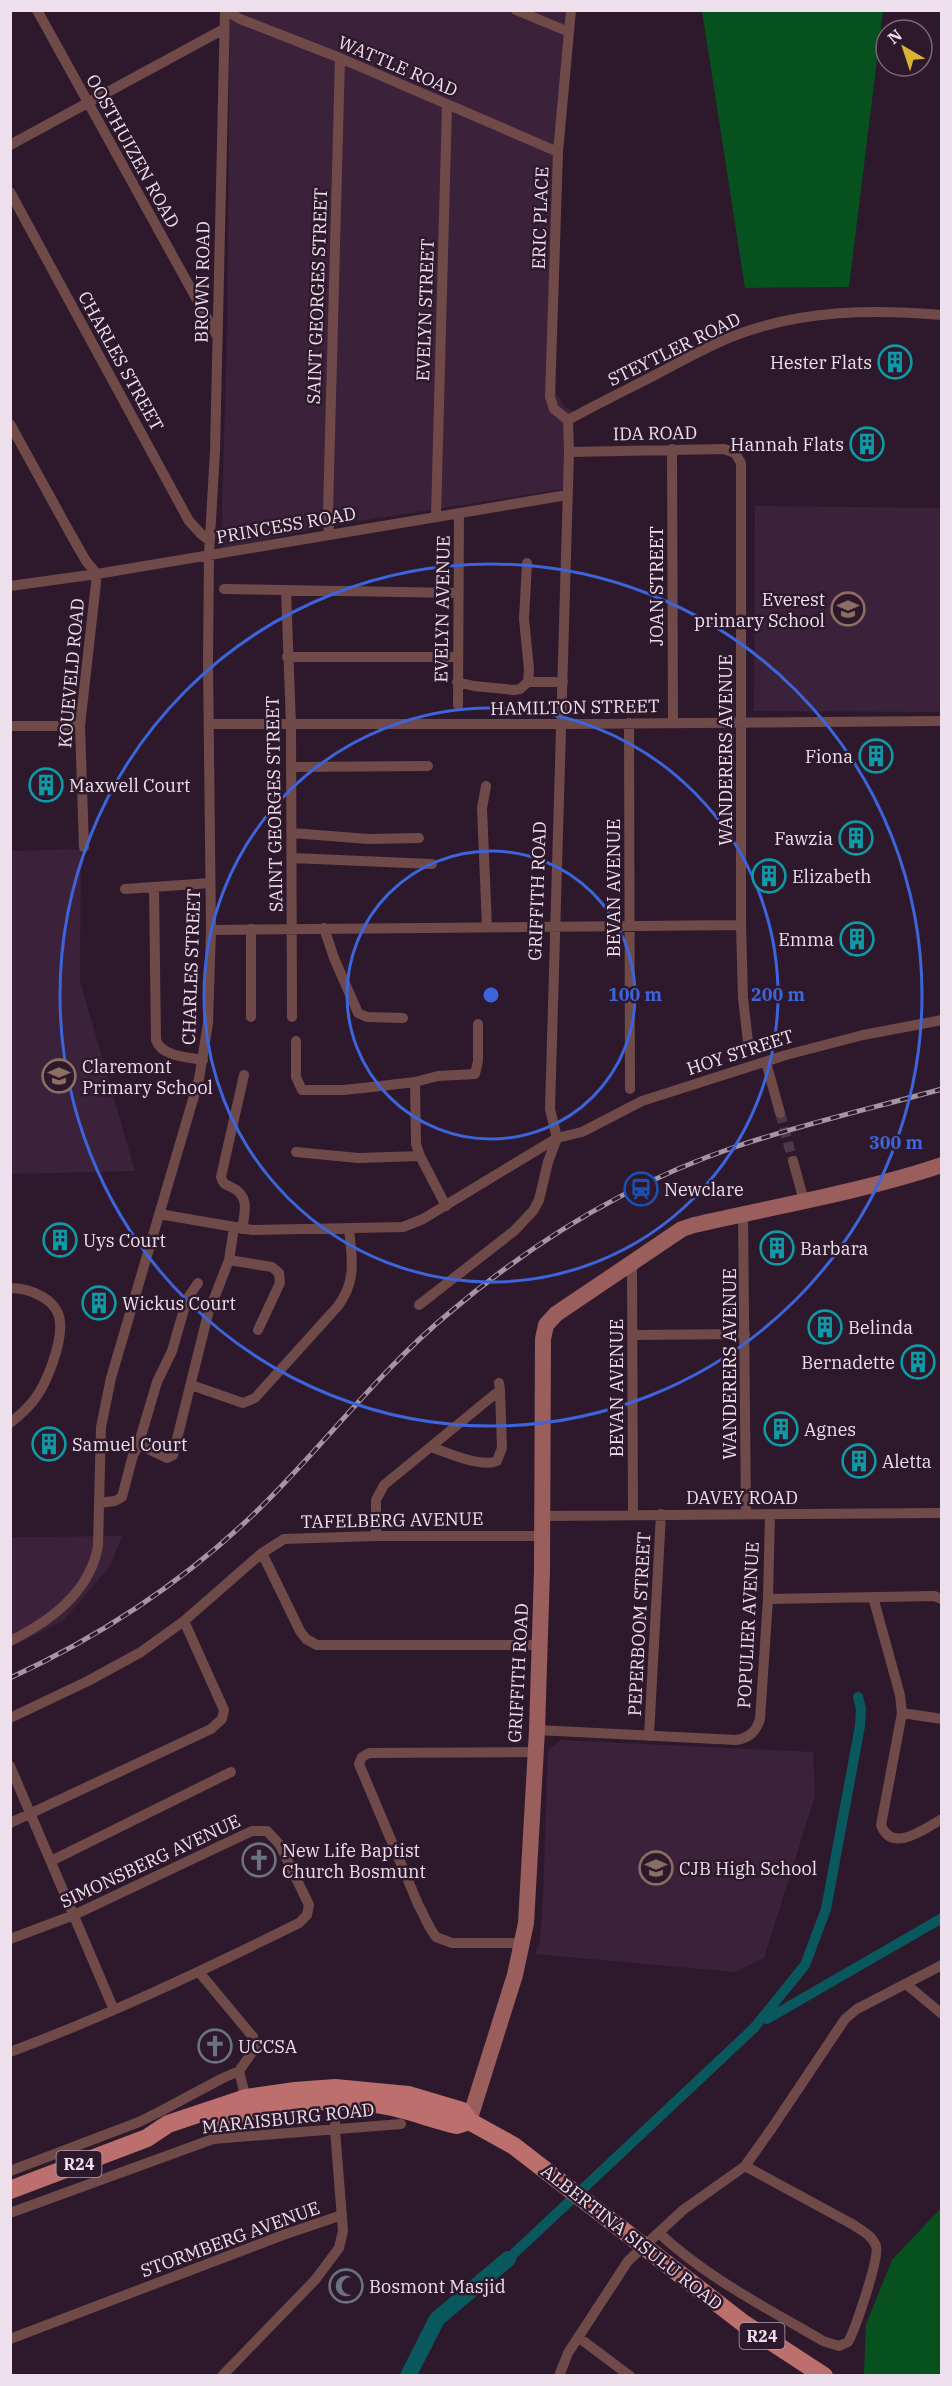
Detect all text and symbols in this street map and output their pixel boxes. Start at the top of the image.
north arrow [874,18,934,78]
text: N [883,25,906,48]
street label: WATTLE ROAD [335,30,461,102]
street label: OOSTHUIZEN ROAD [81,70,185,232]
street label: ERIC PLACE [527,166,553,270]
street label: SAINT GEORGES STREET [302,187,332,405]
street label: BROWN ROAD [189,221,215,343]
street label: EVELYN STREET [411,238,439,382]
street label: CHARLES STREET [73,287,169,435]
street label: STEYTLER ROAD [604,307,744,391]
building icon: Hester Flats [877,344,913,380]
place label: Hester Flats [770,351,872,374]
street label: IDA ROAD [613,421,697,445]
building icon: Hannah Flats [849,426,885,462]
place label: Hannah Flats [730,433,844,456]
street label: PRINCESS ROAD [214,501,358,549]
street label: JOAN STREET [645,526,668,646]
street label: EVELYN AVENUE [429,535,455,683]
place label: Everest primary School [694,588,825,632]
school or university icon: Everest primary School [830,591,866,627]
street label: KOUEVELD ROAD [53,597,89,749]
street label: WANDERERS AVENUE [714,654,737,846]
street label: HAMILTON STREET [490,694,660,720]
street label: SAINT GEORGES STREET [261,695,287,912]
building icon: Fiona [858,738,894,774]
place label: Fiona [805,745,853,768]
building icon: Maxwell Court [28,767,64,803]
place label: Maxwell Court [69,774,190,797]
street label: BEVAN AVENUE [602,819,625,957]
building icon: Fawzia [838,820,874,856]
street label: GRIFFITH ROAD [523,821,551,961]
place label: Fawzia [774,827,833,850]
building icon: Elizabeth [751,858,787,894]
place label: Elizabeth [792,865,872,888]
street label: CHARLES STREET [177,888,205,1045]
building icon: Emma [839,921,875,957]
place label: Emma [778,928,834,951]
text: 100 m [608,983,663,1006]
text: 200 m [751,983,806,1006]
centre of rings [481,985,501,1005]
street label: HOY STREET [684,1024,797,1080]
place label: Claremont Primary School [82,1055,213,1099]
school or university icon: Claremont Primary School [41,1058,77,1094]
text: 300 m [869,1131,924,1154]
station icon: Newclare [623,1171,659,1207]
place label: Newclare [664,1178,744,1201]
building icon: Uys Court [42,1222,78,1258]
place label: Uys Court [83,1229,166,1252]
building icon: Barbara [759,1230,795,1266]
place label: Barbara [800,1237,869,1260]
street label: WANDERERS AVENUE [718,1268,741,1460]
building icon: Wickus Court [81,1285,117,1321]
place label: Wickus Court [122,1292,236,1315]
building icon: Belinda [807,1309,843,1345]
place label: Belinda [848,1316,913,1339]
street label: BEVAN AVENUE [605,1319,628,1457]
building icon: Bernadette [900,1344,936,1380]
place label: Bernadette [801,1351,895,1374]
building icon: Agnes [763,1411,799,1447]
place label: Agnes [804,1418,856,1441]
building icon: Samuel Court [31,1426,67,1462]
place label: Samuel Court [72,1433,187,1456]
building icon: Aletta [841,1443,877,1479]
place label: Aletta [882,1450,932,1473]
street label: DAVEY ROAD [686,1486,798,1509]
street label: TAFELBERG AVENUE [300,1507,484,1533]
street label: PEPERBOOM STREET [623,1531,655,1717]
street label: POPULIER AVENUE [732,1541,764,1709]
street label: GRIFFITH ROAD [503,1603,533,1743]
street label: SIMONSBERG AVENUE [56,1809,244,1913]
place label: New Life Baptist Church Bosmunt [282,1839,426,1883]
church icon: New Life Baptist Church Bosmunt [241,1842,277,1878]
school or university icon: CJB High School [638,1850,674,1886]
place label: CJB High School [679,1857,817,1880]
church icon: UCCSA [197,2028,233,2064]
place label: UCCSA [238,2035,298,2058]
street label: MARAISBURG ROAD [201,2098,375,2138]
road number: R24 [56,2151,101,2177]
street label: ALBERTINA SISULU ROAD [537,2159,727,2315]
street label: STORMBERG AVENUE [137,2196,323,2282]
mosque icon: Bosmont Masjid [328,2268,364,2304]
place label: Bosmont Masjid [369,2275,506,2298]
road number: R24 [740,2323,784,2349]

